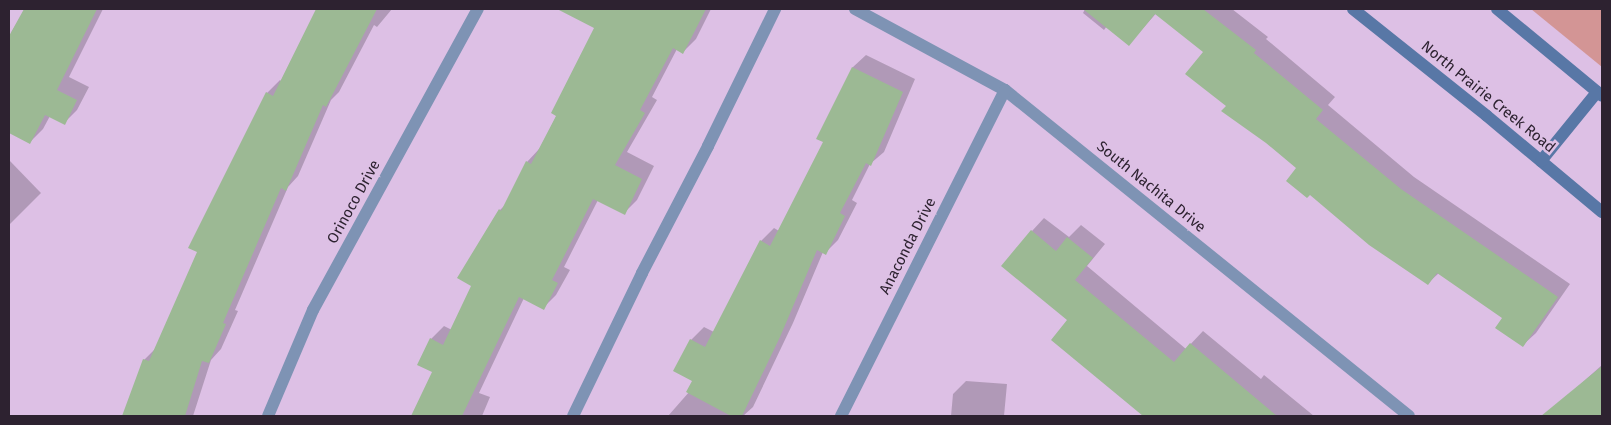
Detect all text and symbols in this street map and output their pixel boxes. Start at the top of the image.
street label: North Prairie Creek Road [1417,37,1559,157]
street label: South Nachita Drive [1093,138,1209,236]
street label: Orinoco Drive [324,157,384,247]
street label: Anaconda Drive [876,195,940,297]

